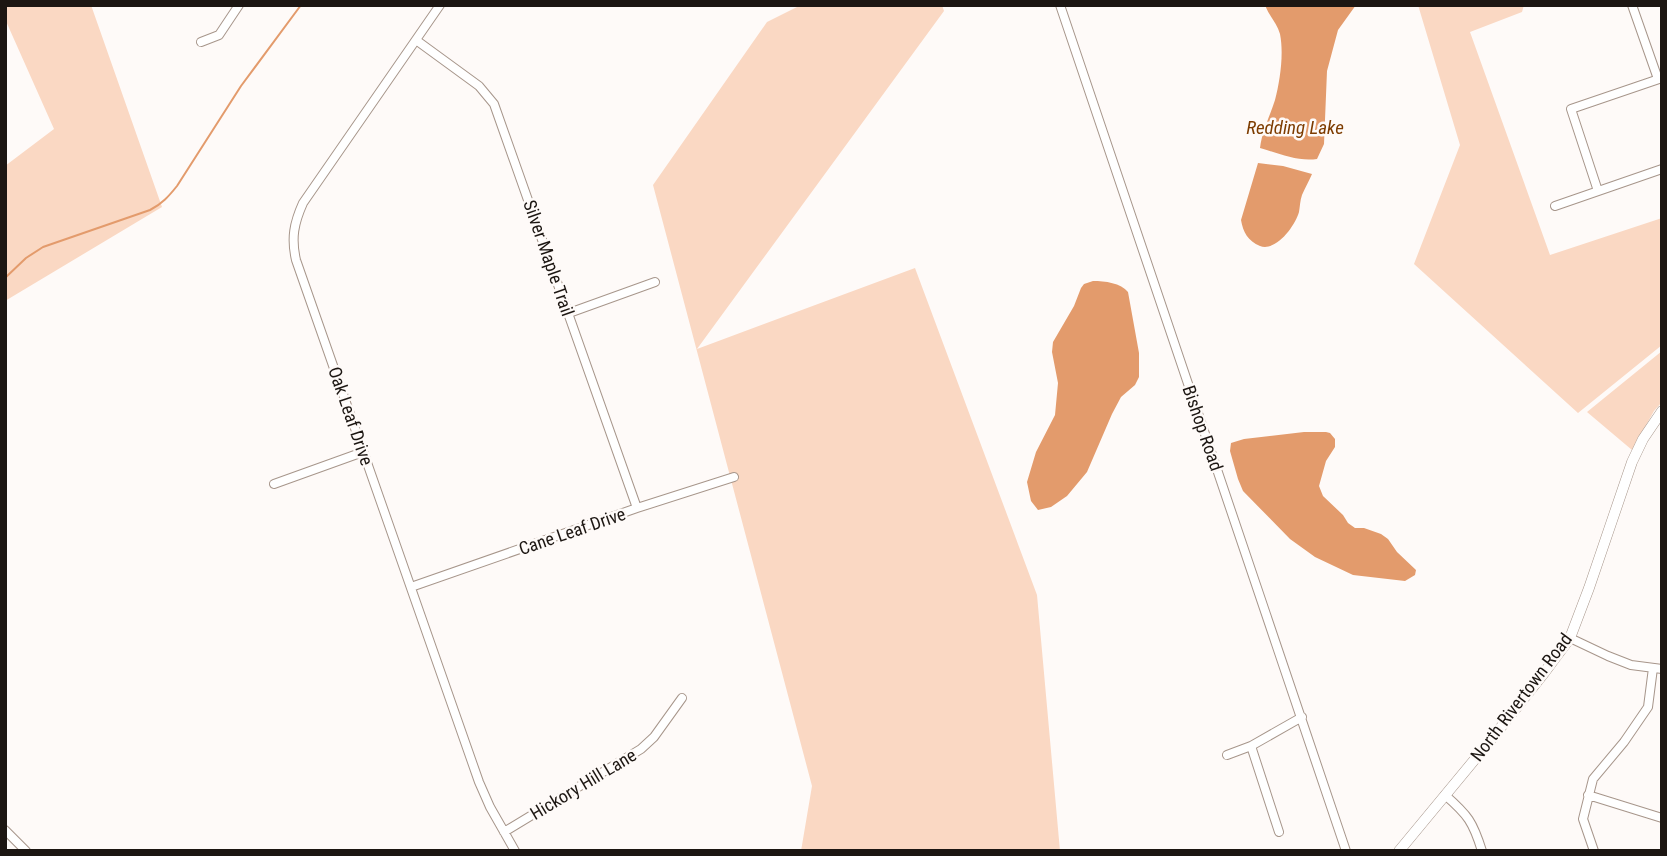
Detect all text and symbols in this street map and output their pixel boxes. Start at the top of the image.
water label: Redding Lake [1246,116,1344,139]
street label: Silver Maple Trail [519,197,579,319]
street label: Oak Leaf Drive [324,364,378,468]
street label: Bishop Road [1179,382,1227,474]
street label: Cane Leaf Drive [516,503,628,559]
street label: North Rivertown Road [1466,629,1576,765]
street label: Hickory Hill Lane [526,744,640,824]

